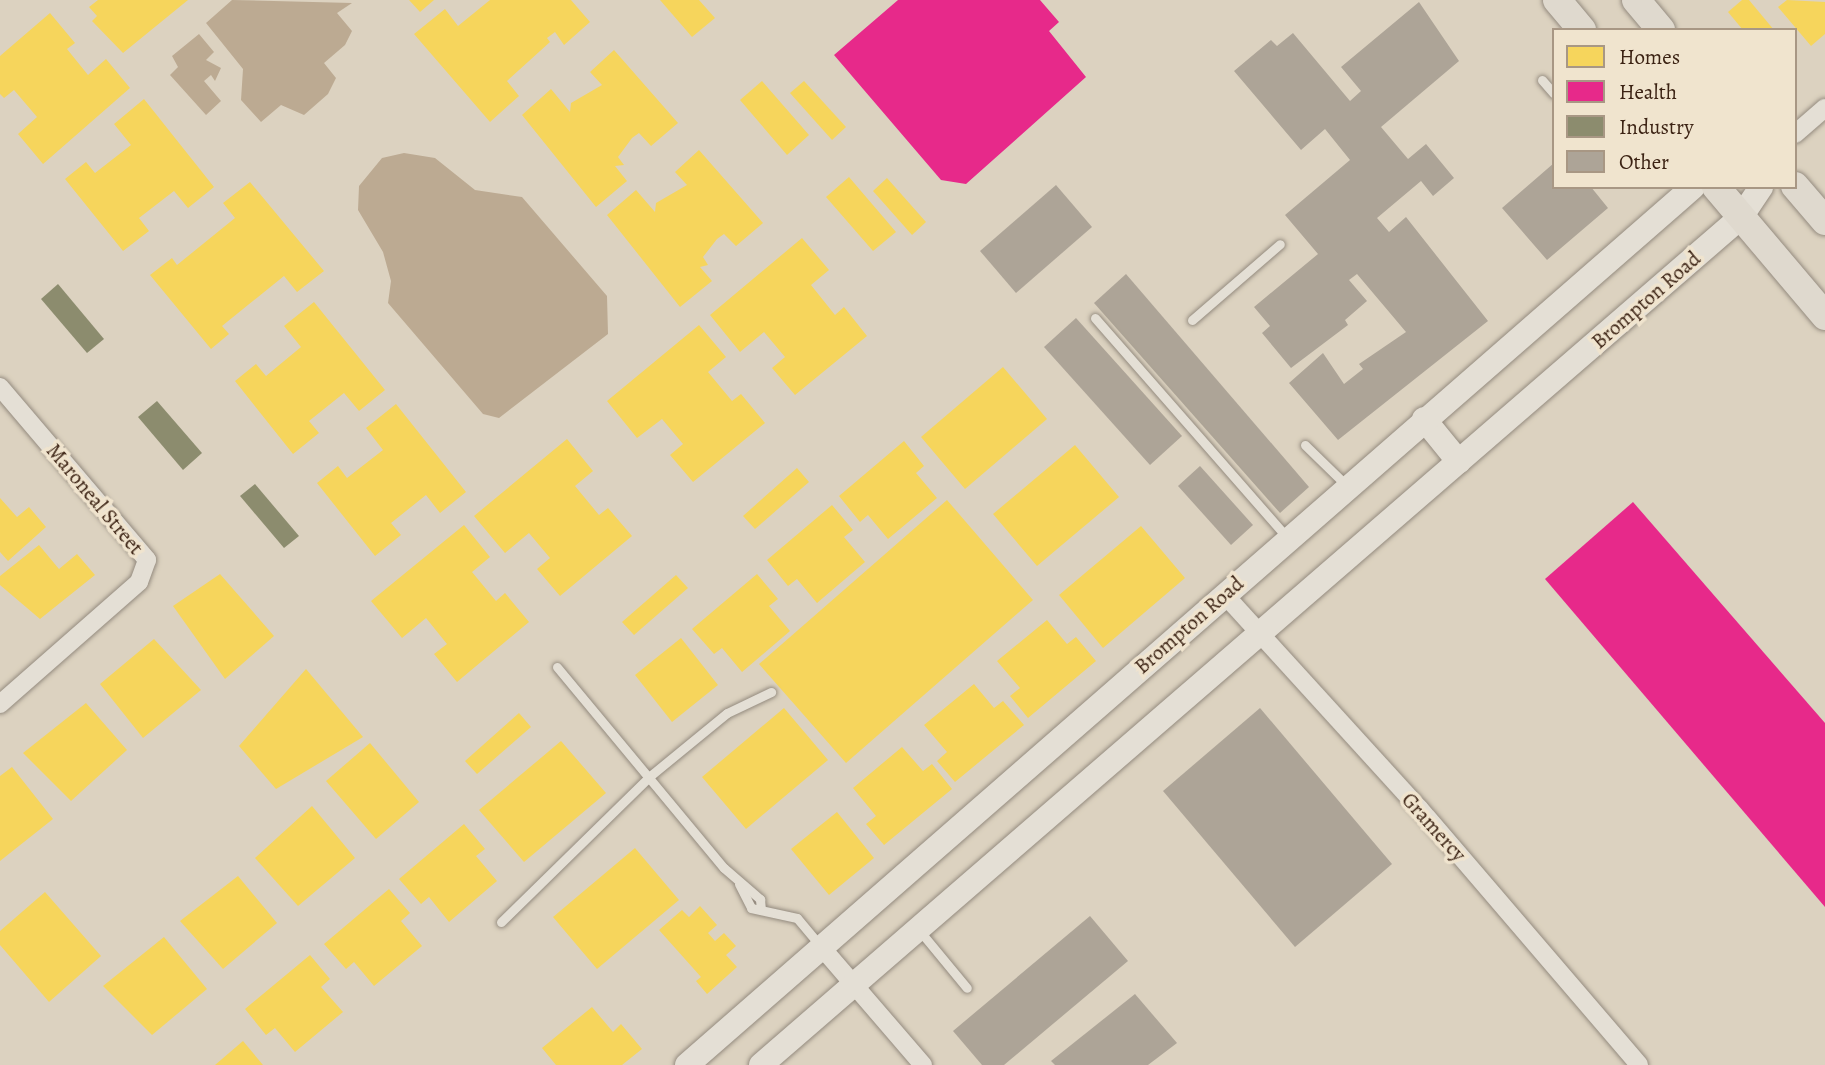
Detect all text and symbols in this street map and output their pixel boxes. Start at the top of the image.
legend [1552,28,1797,189]
text: Homes [1619,43,1680,71]
text: Health [1619,78,1677,106]
text: Industry [1619,113,1694,141]
text: Other [1619,148,1669,176]
street label: Brompton Road [1586,246,1706,354]
street label: Maroneal Street [41,438,149,560]
street label: Brompton Road [1129,571,1249,679]
street label: Gramercy [1396,787,1472,867]

